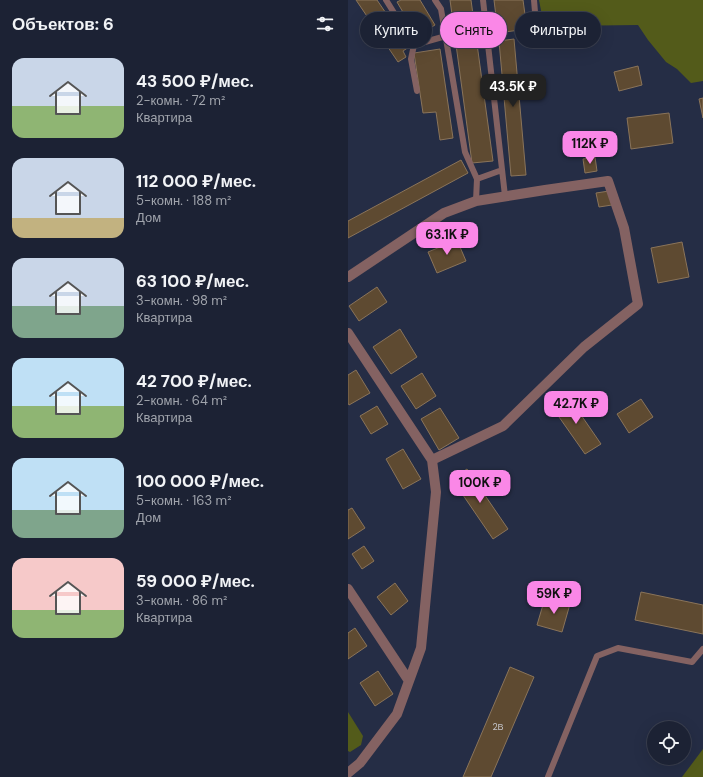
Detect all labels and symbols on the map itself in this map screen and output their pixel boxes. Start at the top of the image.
pin: 43.5K ₽ [476,74,550,108]
pin: 112K ₽ [557,131,623,165]
pin: 63.1K ₽ [410,222,484,256]
pin: 42.7K ₽ [539,391,613,425]
pin: 100K ₽ [447,470,513,504]
pin: 59K ₽ [526,581,582,615]
house number: 2В [492,721,504,733]

